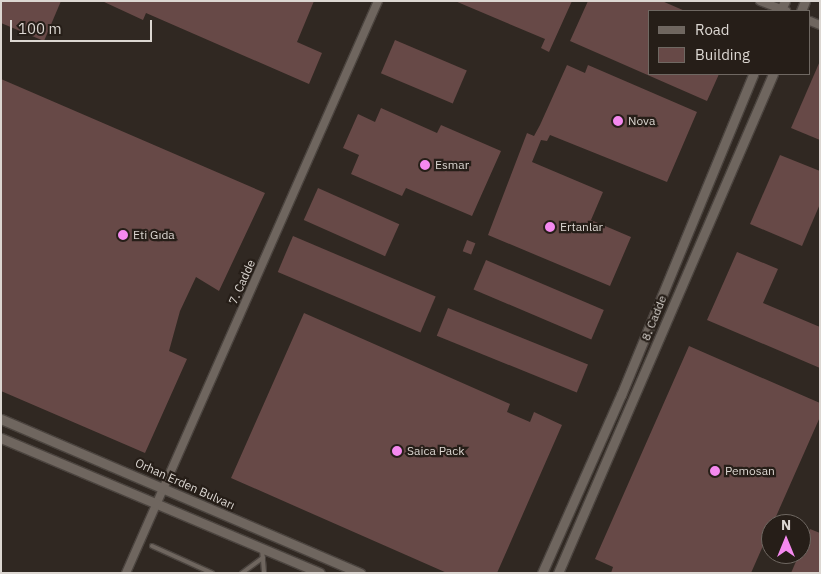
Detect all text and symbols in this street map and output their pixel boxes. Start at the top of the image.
scale bar [12,10,155,42]
legend [648,10,811,75]
text: 100 m [18,19,62,38]
text: Road [695,20,730,39]
text: Building [695,45,750,64]
place label: Nova [628,114,655,128]
marker: Nova [612,115,624,127]
place label: Esmar [435,158,469,172]
marker: Esmar [419,159,431,171]
place label: Ertanlar [560,220,603,234]
marker: Ertanlar [544,221,556,233]
place label: Eti Gıda [133,228,175,242]
marker: Eti Gıda [117,229,129,241]
street label: 7. Cadde [226,257,258,307]
street label: 8. Cadde [638,293,670,343]
place label: Saica Pack [407,444,465,458]
marker: Saica Pack [391,445,403,457]
street label: Orhan Erden Bulvarı [133,456,237,512]
place label: Pemosan [725,464,775,478]
marker: Pemosan [709,465,721,477]
north arrow [761,514,811,564]
text: N [781,516,791,534]

